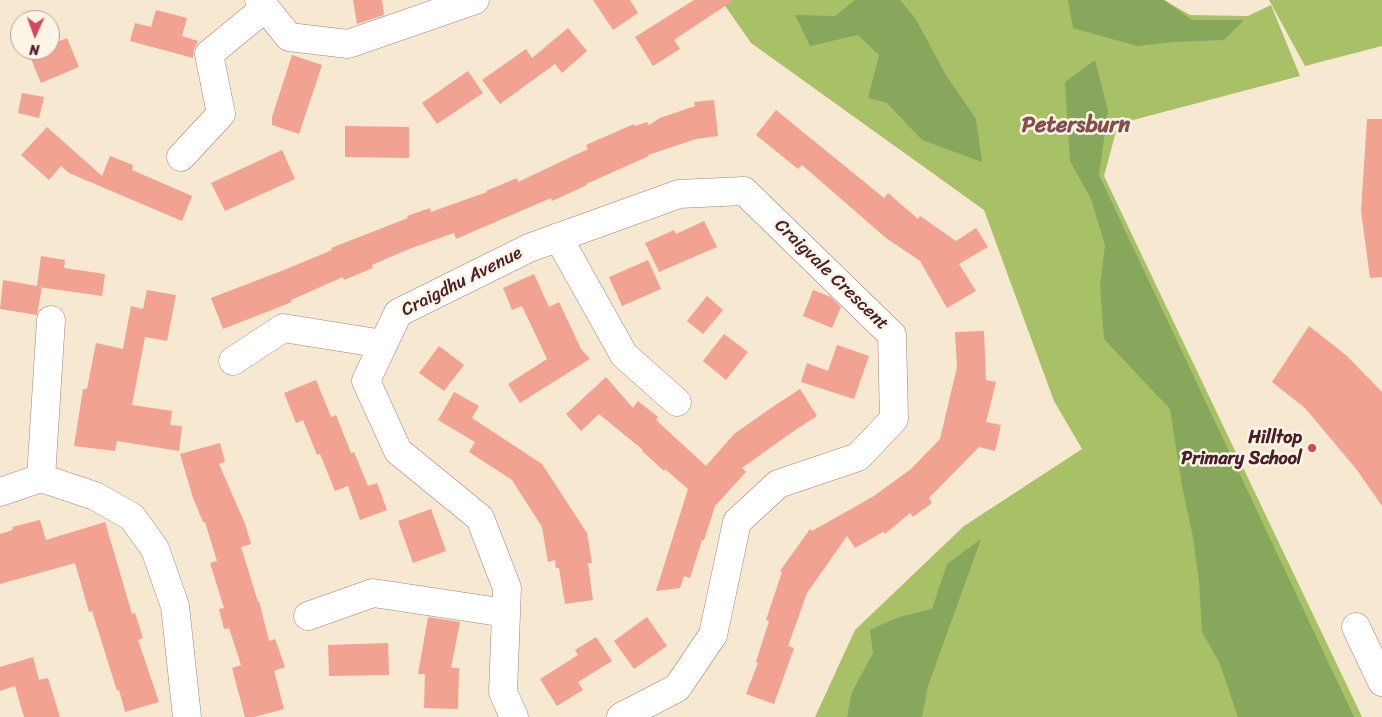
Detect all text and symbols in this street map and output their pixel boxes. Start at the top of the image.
north arrow [10,10,60,60]
text: N [29,37,40,62]
district label: Petersburn [1022,113,1130,139]
street label: Craigvale Crescent [770,215,892,335]
street label: Craigdhu Avenue [398,242,526,322]
place label: Hilltop Primary School [1181,427,1302,469]
marker: Hilltop Primary School [1306,442,1318,454]

